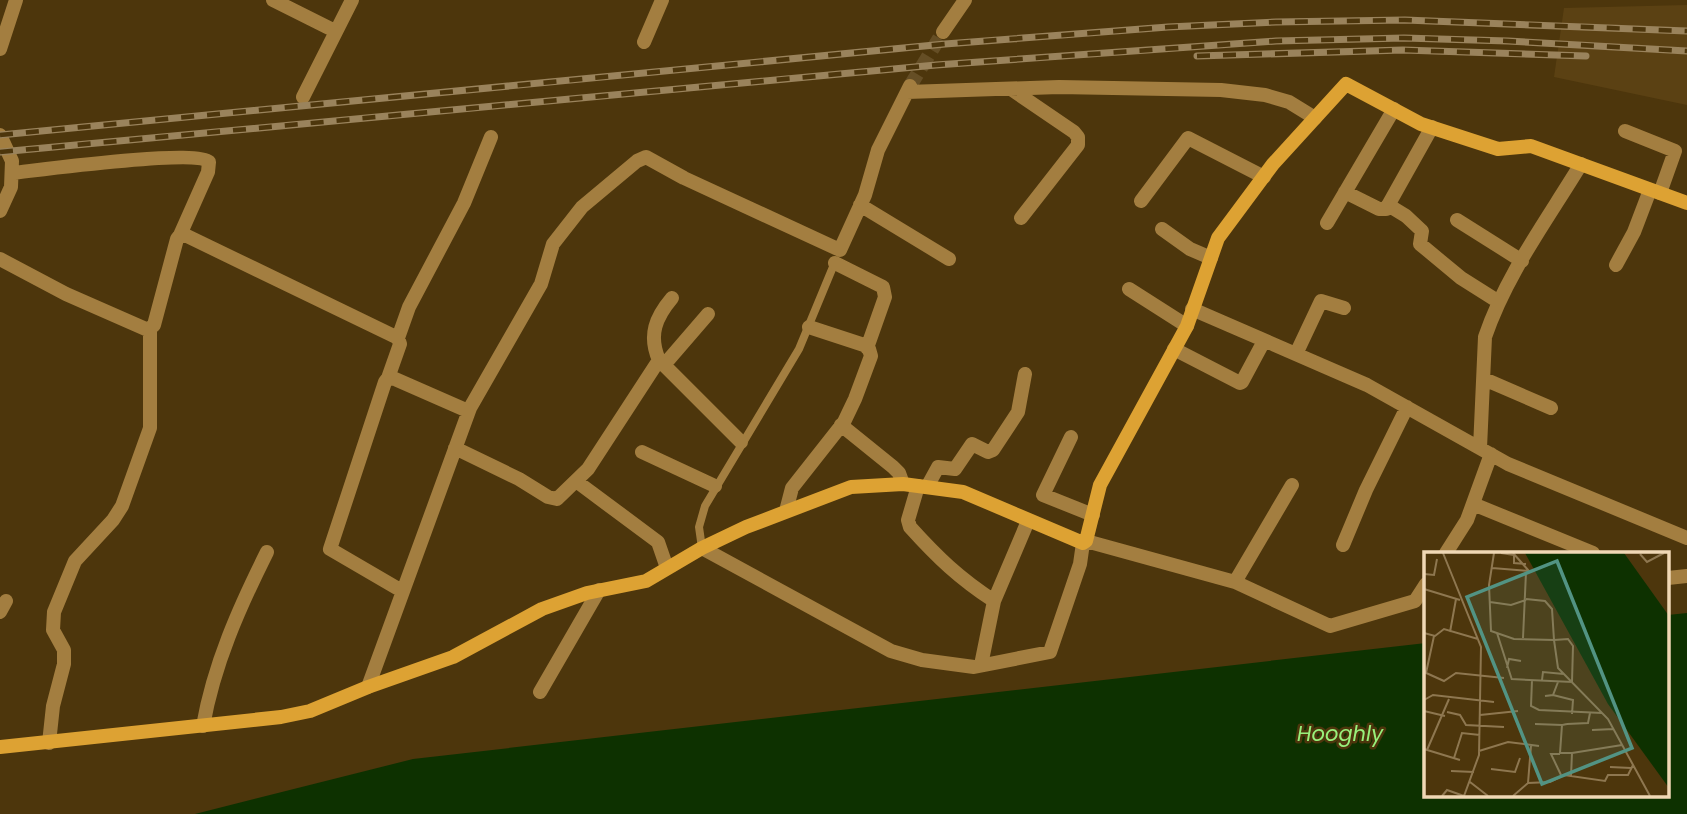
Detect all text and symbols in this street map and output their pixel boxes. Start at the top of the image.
inset map [1424,552,1670,796]
water label: Hooghly [1297,719,1384,748]

